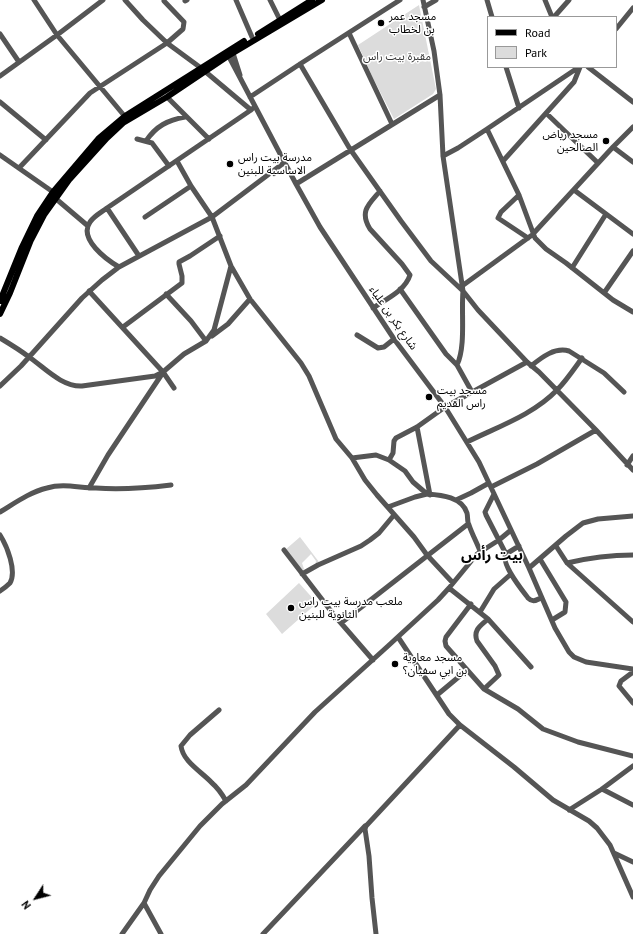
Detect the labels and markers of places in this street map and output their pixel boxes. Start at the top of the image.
place label: مسجد عمر بن لخطاب [389,10,436,36]
marker: مسجد عمر بن لخطاب [376,18,386,28]
place label: مسجد رياض الصالحين [543,128,598,154]
marker: مسجد رياض الصالحين [601,136,611,146]
place label: مدرسة بيت راس الاساسية للبنين [238,151,312,177]
marker: مدرسة بيت راس الاساسية للبنين [225,159,235,169]
place label: مسجد بيت راس القديم [437,384,487,410]
marker: مسجد بيت راس القديم [424,392,434,402]
place label: ملعب مدرسة بيت راس الثانوية للبنين [299,595,403,621]
marker: ملعب مدرسة بيت راس الثانوية للبنين [286,603,296,613]
place label: مسجد معاوية بن ابي سفيان؟ [403,651,467,677]
marker: مسجد معاوية بن ابي سفيان؟ [390,659,400,669]

